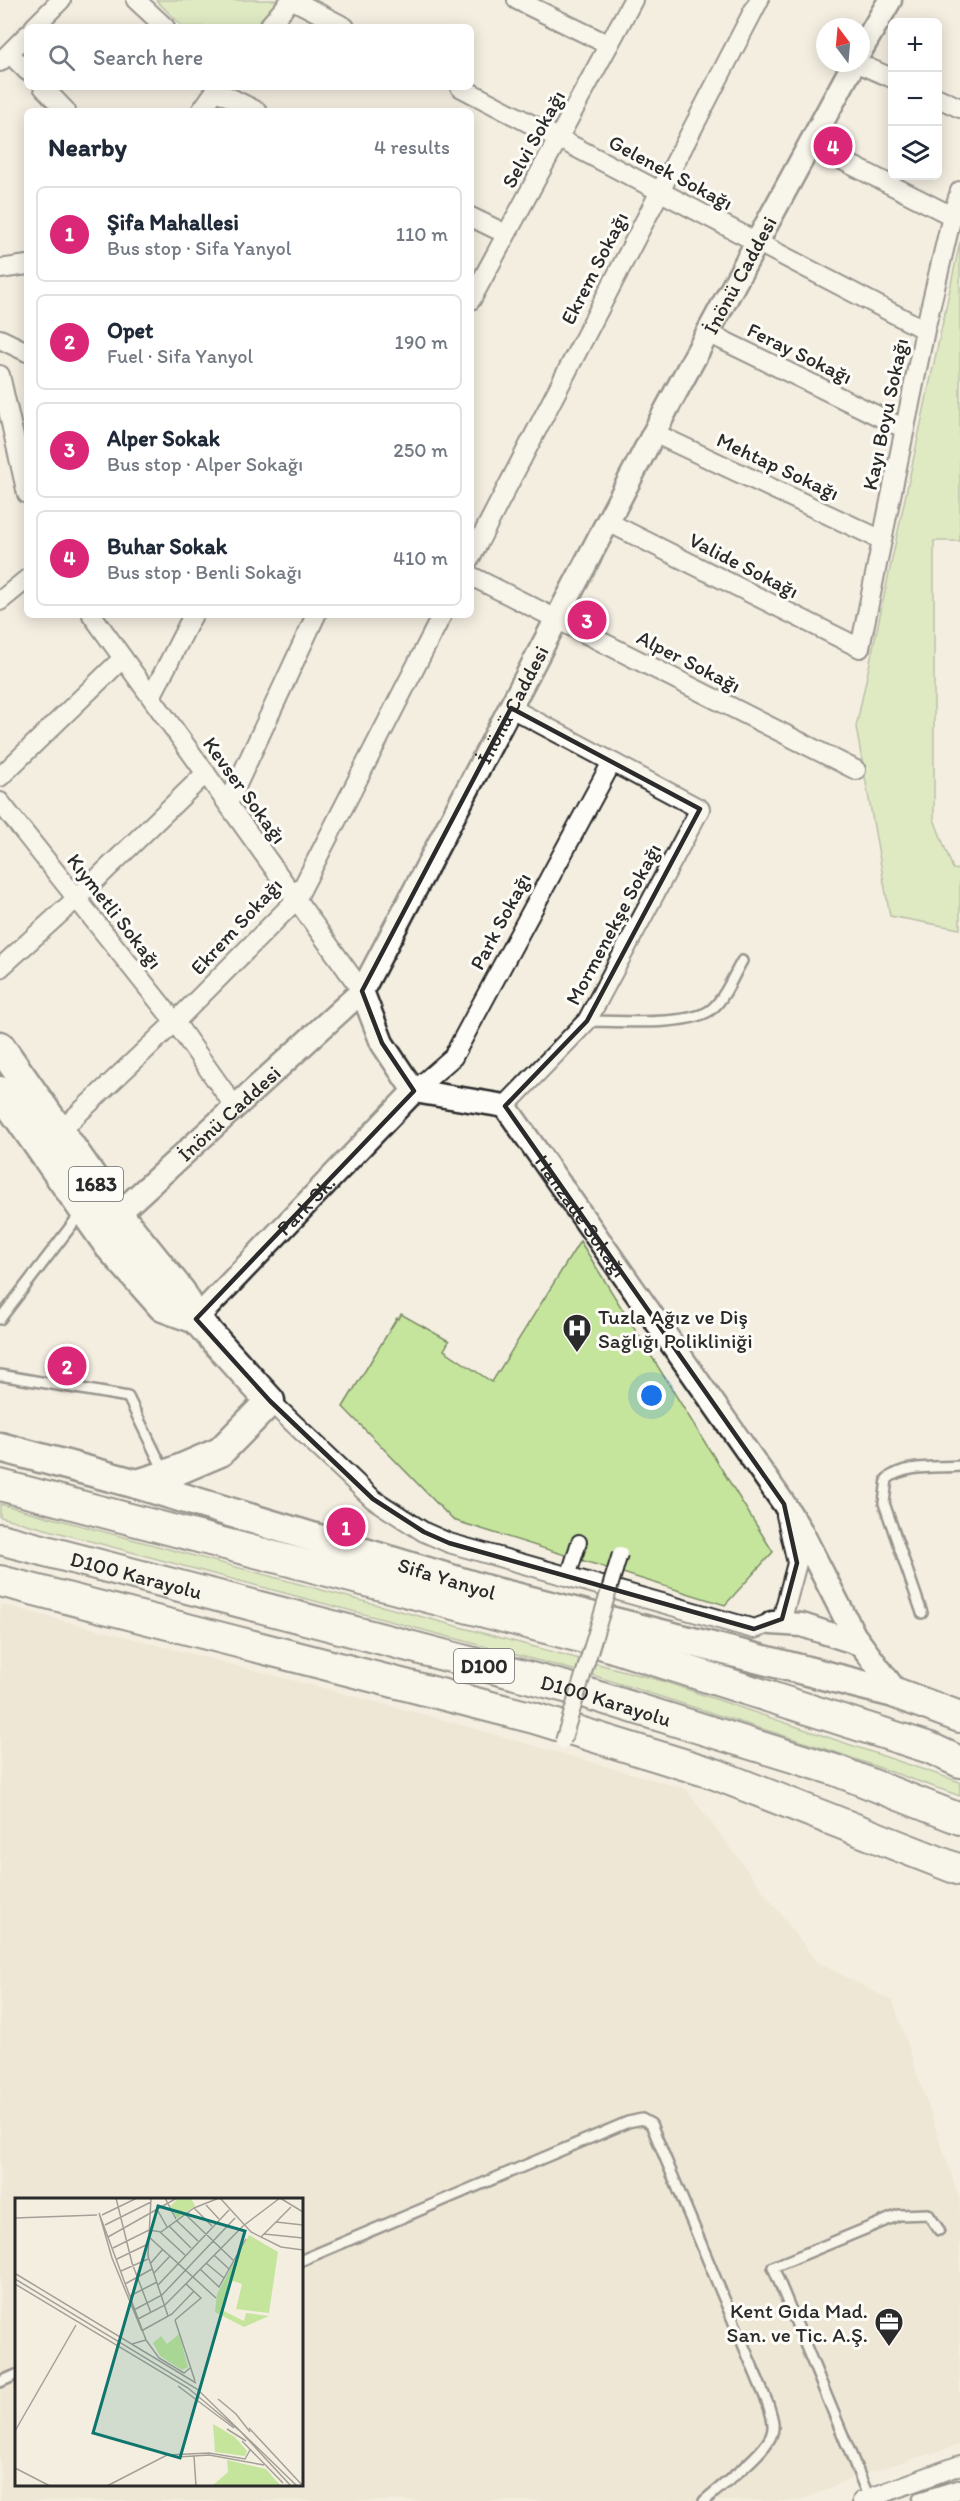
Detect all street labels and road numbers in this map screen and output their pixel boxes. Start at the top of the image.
street label: Selvi Sokağı [496,86,570,192]
street label: Gelenek Sokağı [605,129,737,215]
street label: Ekrem Sokağı [555,207,633,329]
street label: İnönü Caddesi [697,212,781,338]
street label: Feray Sokağı [743,317,857,389]
street label: Kayı Boyu Sokağı [857,336,913,492]
street label: Mehtap Sokağı [713,427,843,505]
street label: Valide Sokağı [685,527,803,603]
street label: Alper Sokağı [633,624,745,698]
street label: İnönü Caddesi [471,641,553,768]
street label: Kevser Sokağı [198,732,292,848]
street label: Mormenekşe Sokağı [560,839,666,1009]
street label: Kıymetli Sokağı [62,848,168,974]
street label: Park Sokağı [464,868,536,974]
street label: Ekrem Sokağı [185,872,287,980]
street label: İnönü Caddesi [172,1060,285,1166]
street label: Hanzade Sokağı [530,1150,633,1281]
road number: 1683 [69,1167,123,1201]
street label: Park Sk. [271,1169,340,1240]
street label: D100 Karayolu [68,1545,205,1604]
street label: Sifa Yanyol [395,1551,499,1604]
road number: D100 [454,1649,514,1683]
street label: D100 Karayolu [538,1669,675,1731]

